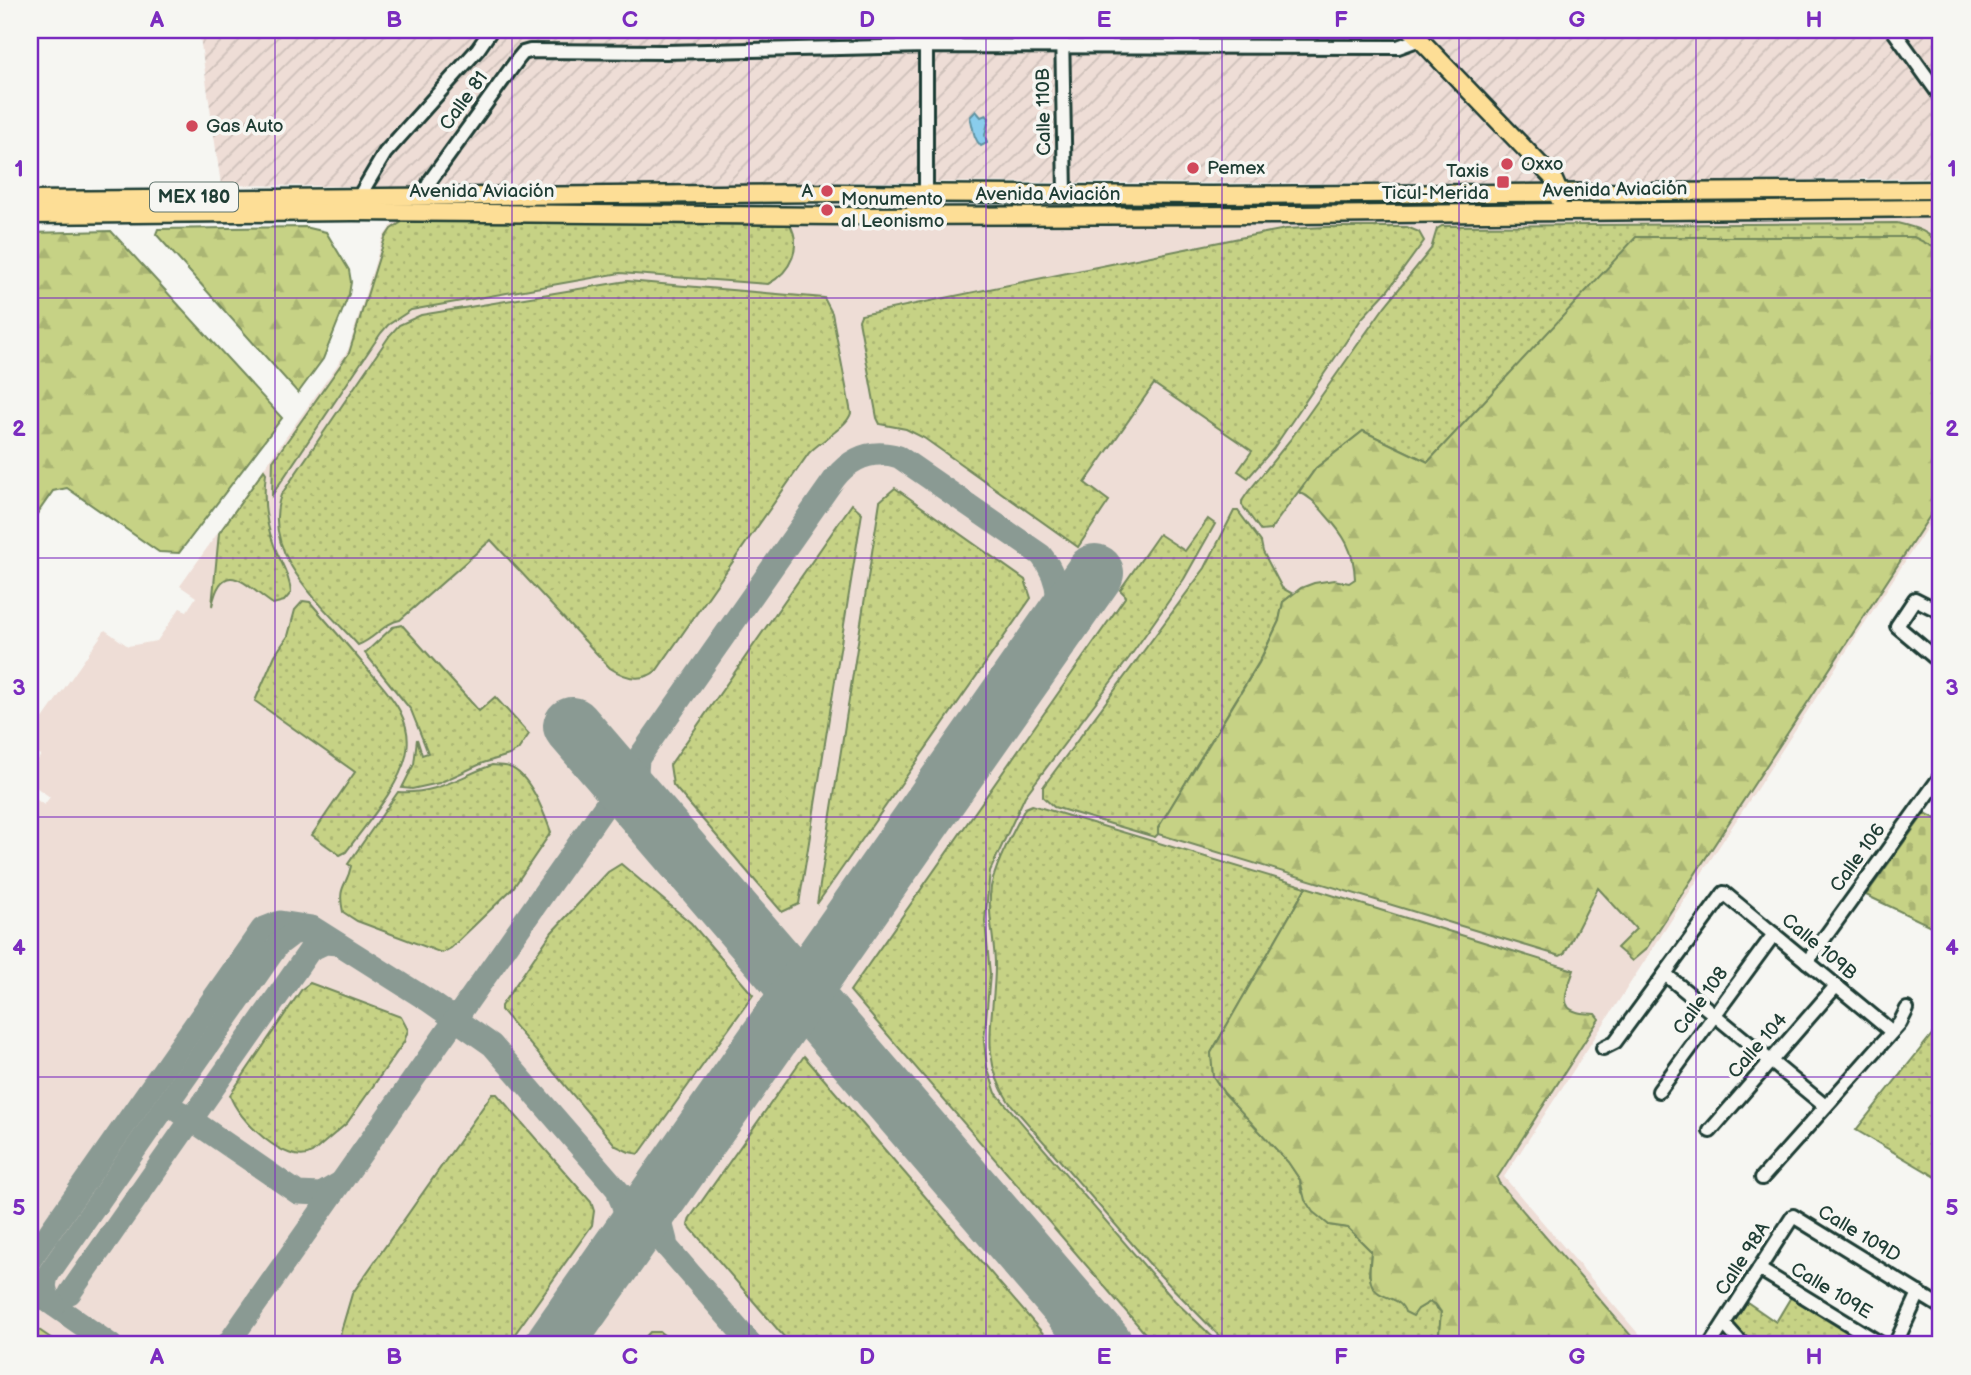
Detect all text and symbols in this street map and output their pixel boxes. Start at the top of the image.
text: A [149,6,165,34]
text: B [386,6,402,34]
text: C [622,6,638,34]
text: D [859,6,875,34]
text: E [1097,6,1112,34]
text: F [1334,6,1348,34]
text: G [1569,6,1586,34]
text: H [1805,6,1823,34]
street label: Calle 81 [435,67,493,135]
street label: Calle 110B [1032,68,1056,156]
place label: Gas Auto [206,115,284,138]
marker: Gas Auto [184,118,200,134]
place label: Oxxo [1521,153,1563,176]
text: 1 [14,155,24,183]
text: 1 [1947,155,1957,183]
marker: Oxxo [1499,156,1515,172]
place label: Pemex [1207,157,1265,180]
marker: Pemex [1185,160,1201,176]
place label: Taxis Ticul-Merida [1381,160,1489,205]
marker: Taxis Ticul-Merida [1495,174,1511,190]
street label: Avenida Aviación [1542,177,1688,203]
street label: Avenida Aviación [410,180,554,203]
place label: A [801,180,813,203]
road number: MEX 180 [150,182,238,212]
marker: A [819,183,835,199]
street label: Avenida Aviación [976,183,1120,206]
place label: Monumento al Leonismo [841,188,945,233]
marker: Monumento al Leonismo [819,202,835,218]
text: 2 [12,415,26,443]
text: 2 [1945,415,1959,443]
text: 3 [12,674,26,702]
text: 3 [1945,674,1959,702]
street label: Calle 106 [1825,819,1891,897]
street label: Calle 109B [1777,909,1861,985]
text: 4 [12,934,26,962]
text: 4 [1945,934,1959,962]
street label: Calle 108 [1669,962,1733,1040]
street label: Calle 104 [1723,1008,1793,1083]
text: 5 [12,1194,26,1222]
text: 5 [1945,1194,1959,1222]
street label: Calle 109D [1813,1200,1905,1268]
street label: Calle 98A [1711,1218,1775,1300]
street label: Calle 109E [1786,1258,1876,1324]
text: A [149,1343,165,1371]
text: B [386,1343,402,1371]
text: C [622,1343,638,1371]
text: D [859,1343,875,1371]
text: E [1097,1343,1112,1371]
text: F [1334,1343,1348,1371]
text: G [1569,1343,1586,1371]
text: H [1805,1343,1823,1371]

